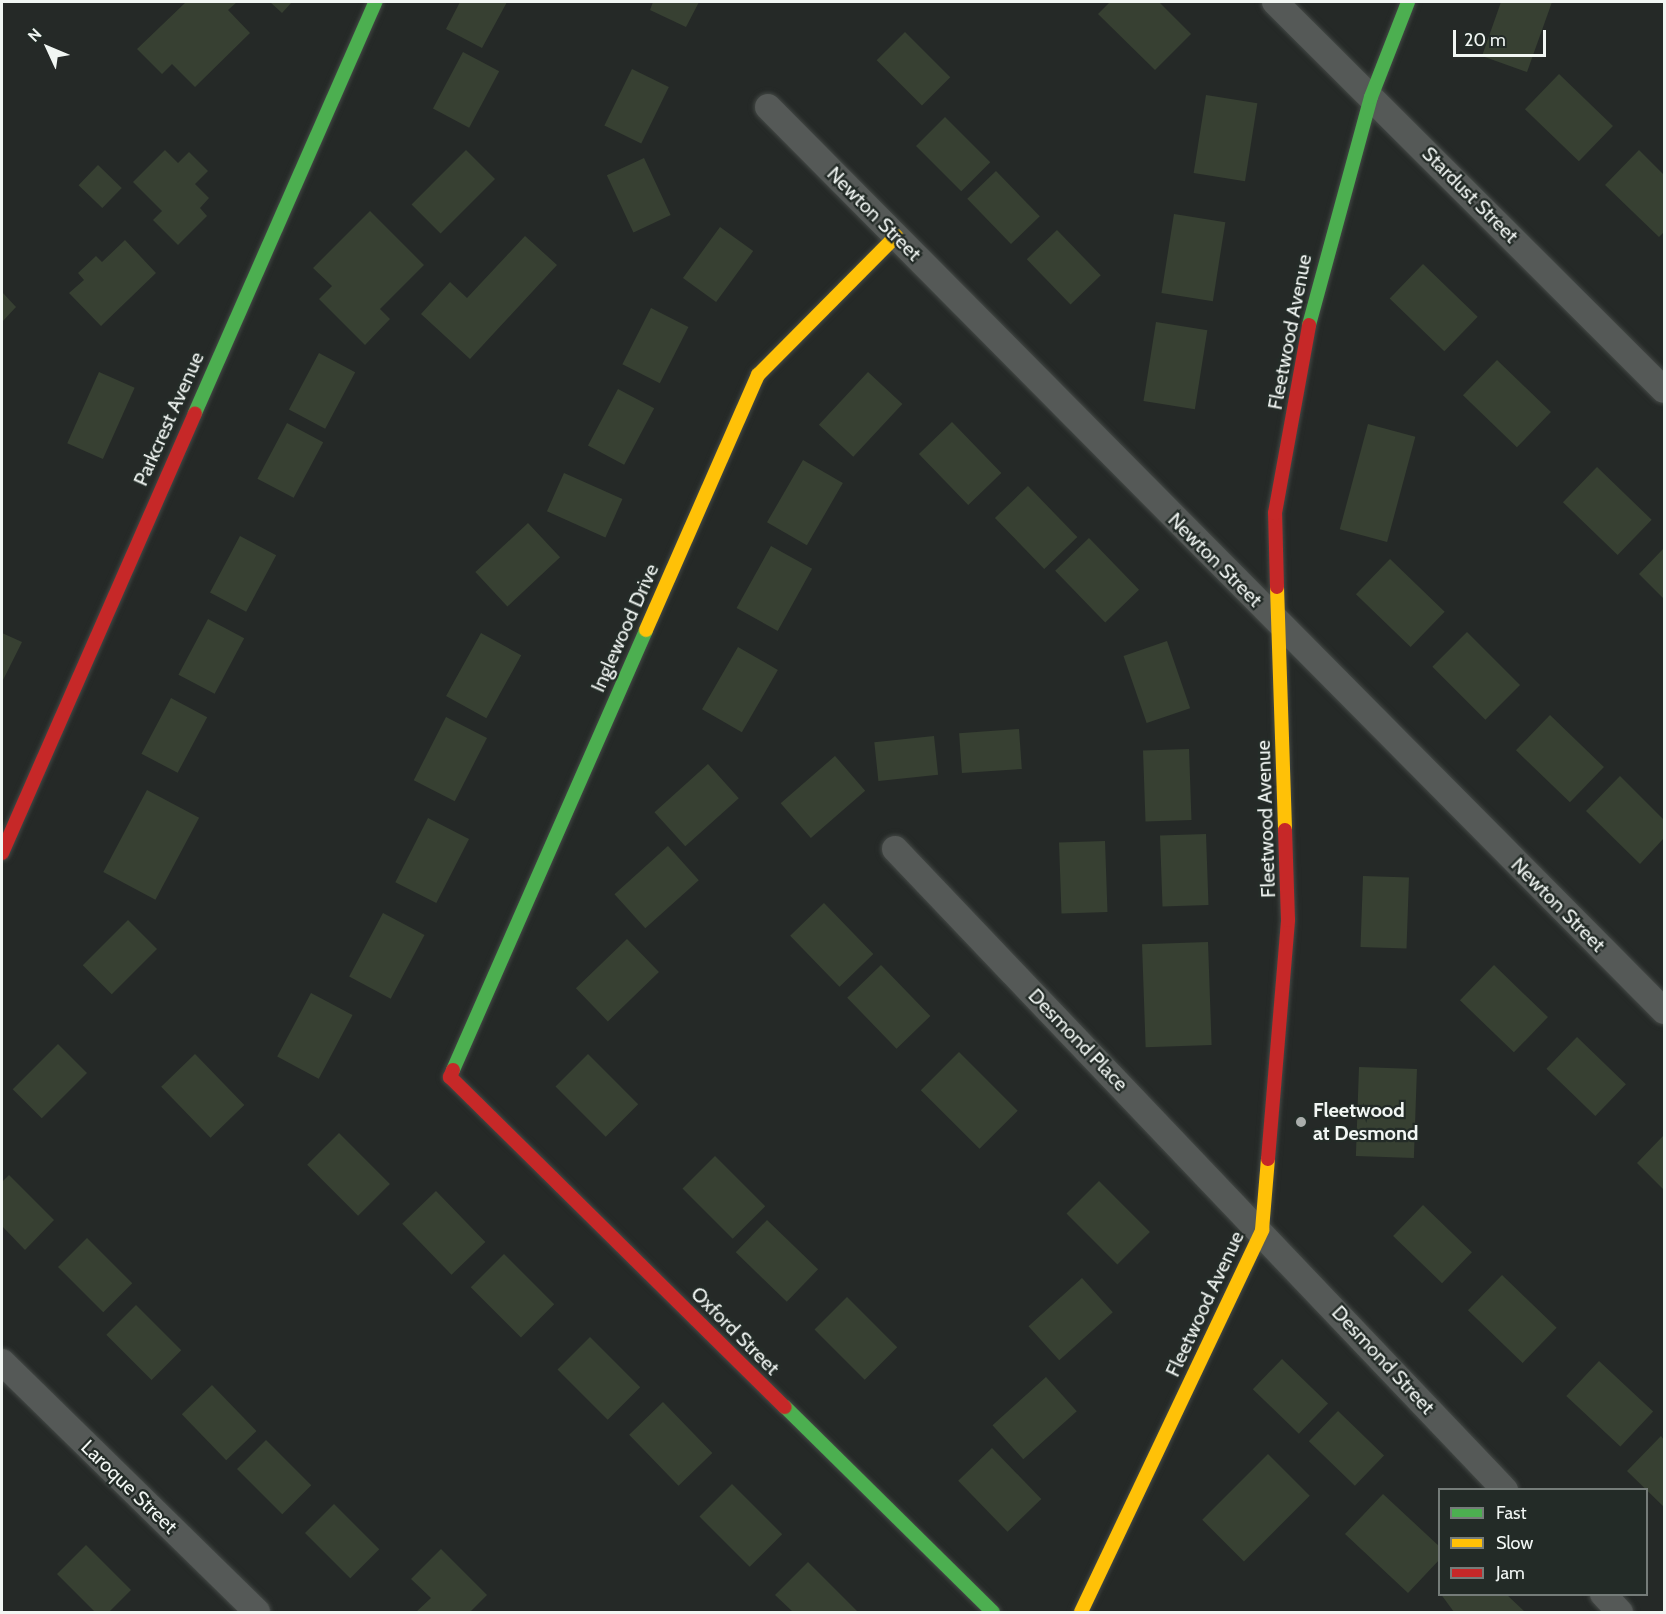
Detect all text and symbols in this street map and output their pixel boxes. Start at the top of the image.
north arrow [18,18,78,78]
scale bar [1456,18,1549,56]
text: N [24,24,45,46]
text: 20 m [1464,29,1506,51]
street label: Stardust Street [1417,142,1523,248]
street label: Newton Street [822,162,926,266]
street label: Fleetwood Avenue [1263,252,1317,412]
street label: Parkcrest Avenue [129,348,209,490]
street label: Newton Street [1163,508,1267,612]
street label: Inglewood Drive [586,560,664,696]
street label: Fleetwood Avenue [1251,740,1281,898]
street label: Newton Street [1506,853,1610,957]
street label: Desmond Place [1023,984,1133,1096]
place label: Fleetwood at Desmond [1313,1098,1418,1145]
marker: Fleetwood at Desmond [1294,1115,1308,1129]
street label: Fleetwood Avenue [1161,1227,1249,1381]
street label: Oxford Street [686,1282,784,1380]
street label: Desmond Street [1327,1301,1439,1419]
street label: Laroque Street [76,1435,182,1539]
legend [1438,1488,1648,1596]
text: Fast [1496,1502,1527,1524]
text: Slow [1496,1532,1533,1554]
text: Jam [1496,1562,1525,1584]

